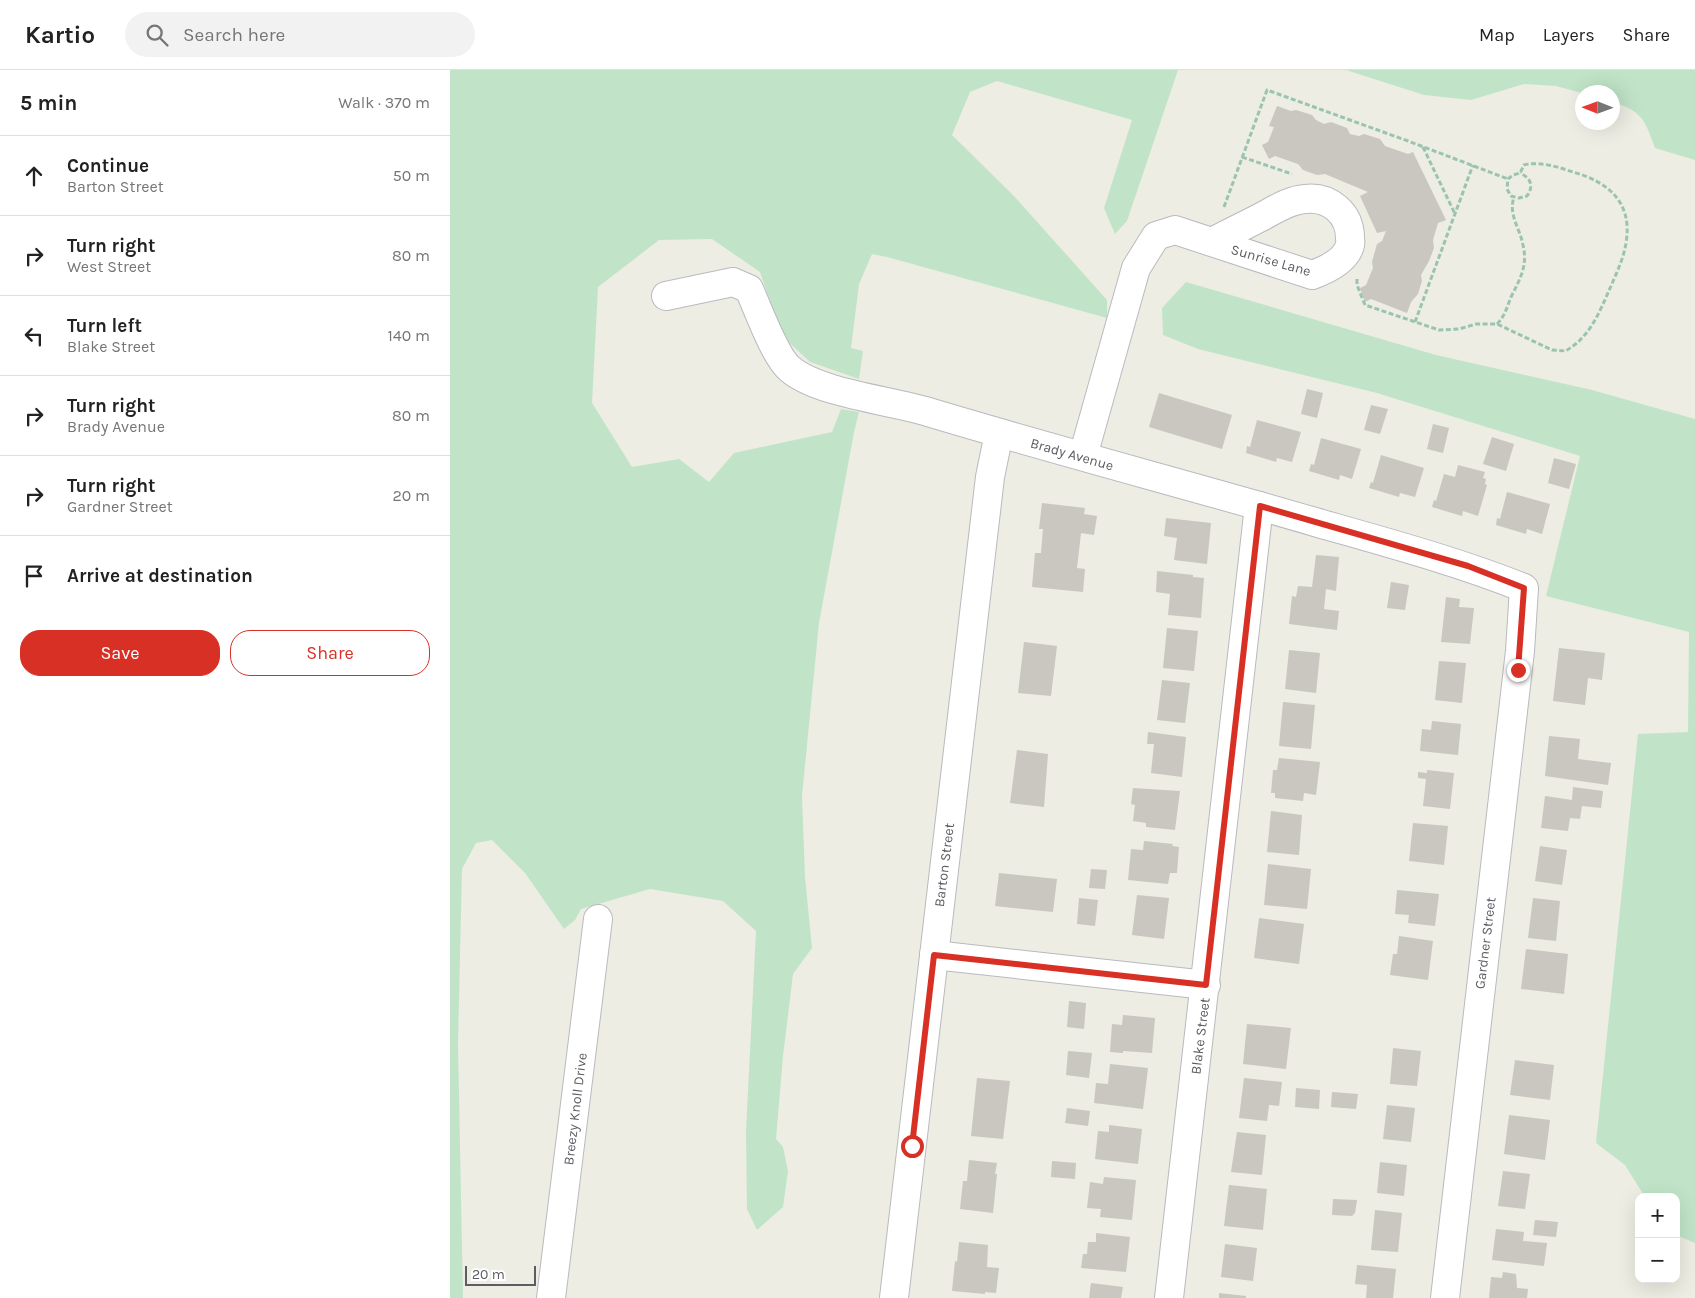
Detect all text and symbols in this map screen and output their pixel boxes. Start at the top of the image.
search box [125,12,475,57]
text: Kartio [25,21,95,49]
icon: search [143,21,171,49]
text: Search here [183,24,285,46]
text: Map [1479,24,1515,46]
text: Layers [1543,24,1595,46]
text: Share [1623,24,1670,46]
north arrow [1575,85,1620,130]
text: 5 min [20,91,77,115]
text: Walk · 370 m [338,93,430,112]
text: Continue [67,155,149,177]
icon: ahead [20,162,48,190]
text: 50 m [393,166,430,185]
text: Barton Street [67,177,164,196]
text: Turn right [67,235,156,257]
street label: Sunrise Lane [1229,241,1313,280]
icon: right [20,242,48,270]
text: 80 m [392,246,430,265]
text: West Street [67,257,151,276]
text: Turn left [67,315,142,337]
icon: left [20,322,48,350]
text: 140 m [388,326,430,345]
text: Blake Street [67,337,155,356]
text: Turn right [67,395,156,417]
icon: right [20,402,48,430]
text: 80 m [392,406,430,425]
text: Brady Avenue [67,417,165,436]
street label: Brady Avenue [1028,435,1115,474]
text: Turn right [67,475,156,497]
icon: right [20,482,48,510]
text: 20 m [392,486,430,505]
text: Gardner Street [67,497,173,516]
icon: arrive [20,562,48,590]
text: Arrive at destination [67,565,253,587]
button: Save [20,630,220,676]
button: Share [230,630,430,676]
route end [1507,659,1530,682]
street label: Barton Street [931,822,958,908]
street label: Gardner Street [1471,896,1500,990]
street label: Blake Street [1187,997,1214,1075]
street label: Breezy Knoll Drive [560,1052,591,1166]
route start [901,1135,924,1158]
map controls [1635,1193,1680,1283]
button: + [1635,1193,1680,1238]
button: − [1635,1238,1680,1283]
scale bar [465,1263,536,1286]
text: 20 m [472,1266,505,1283]

